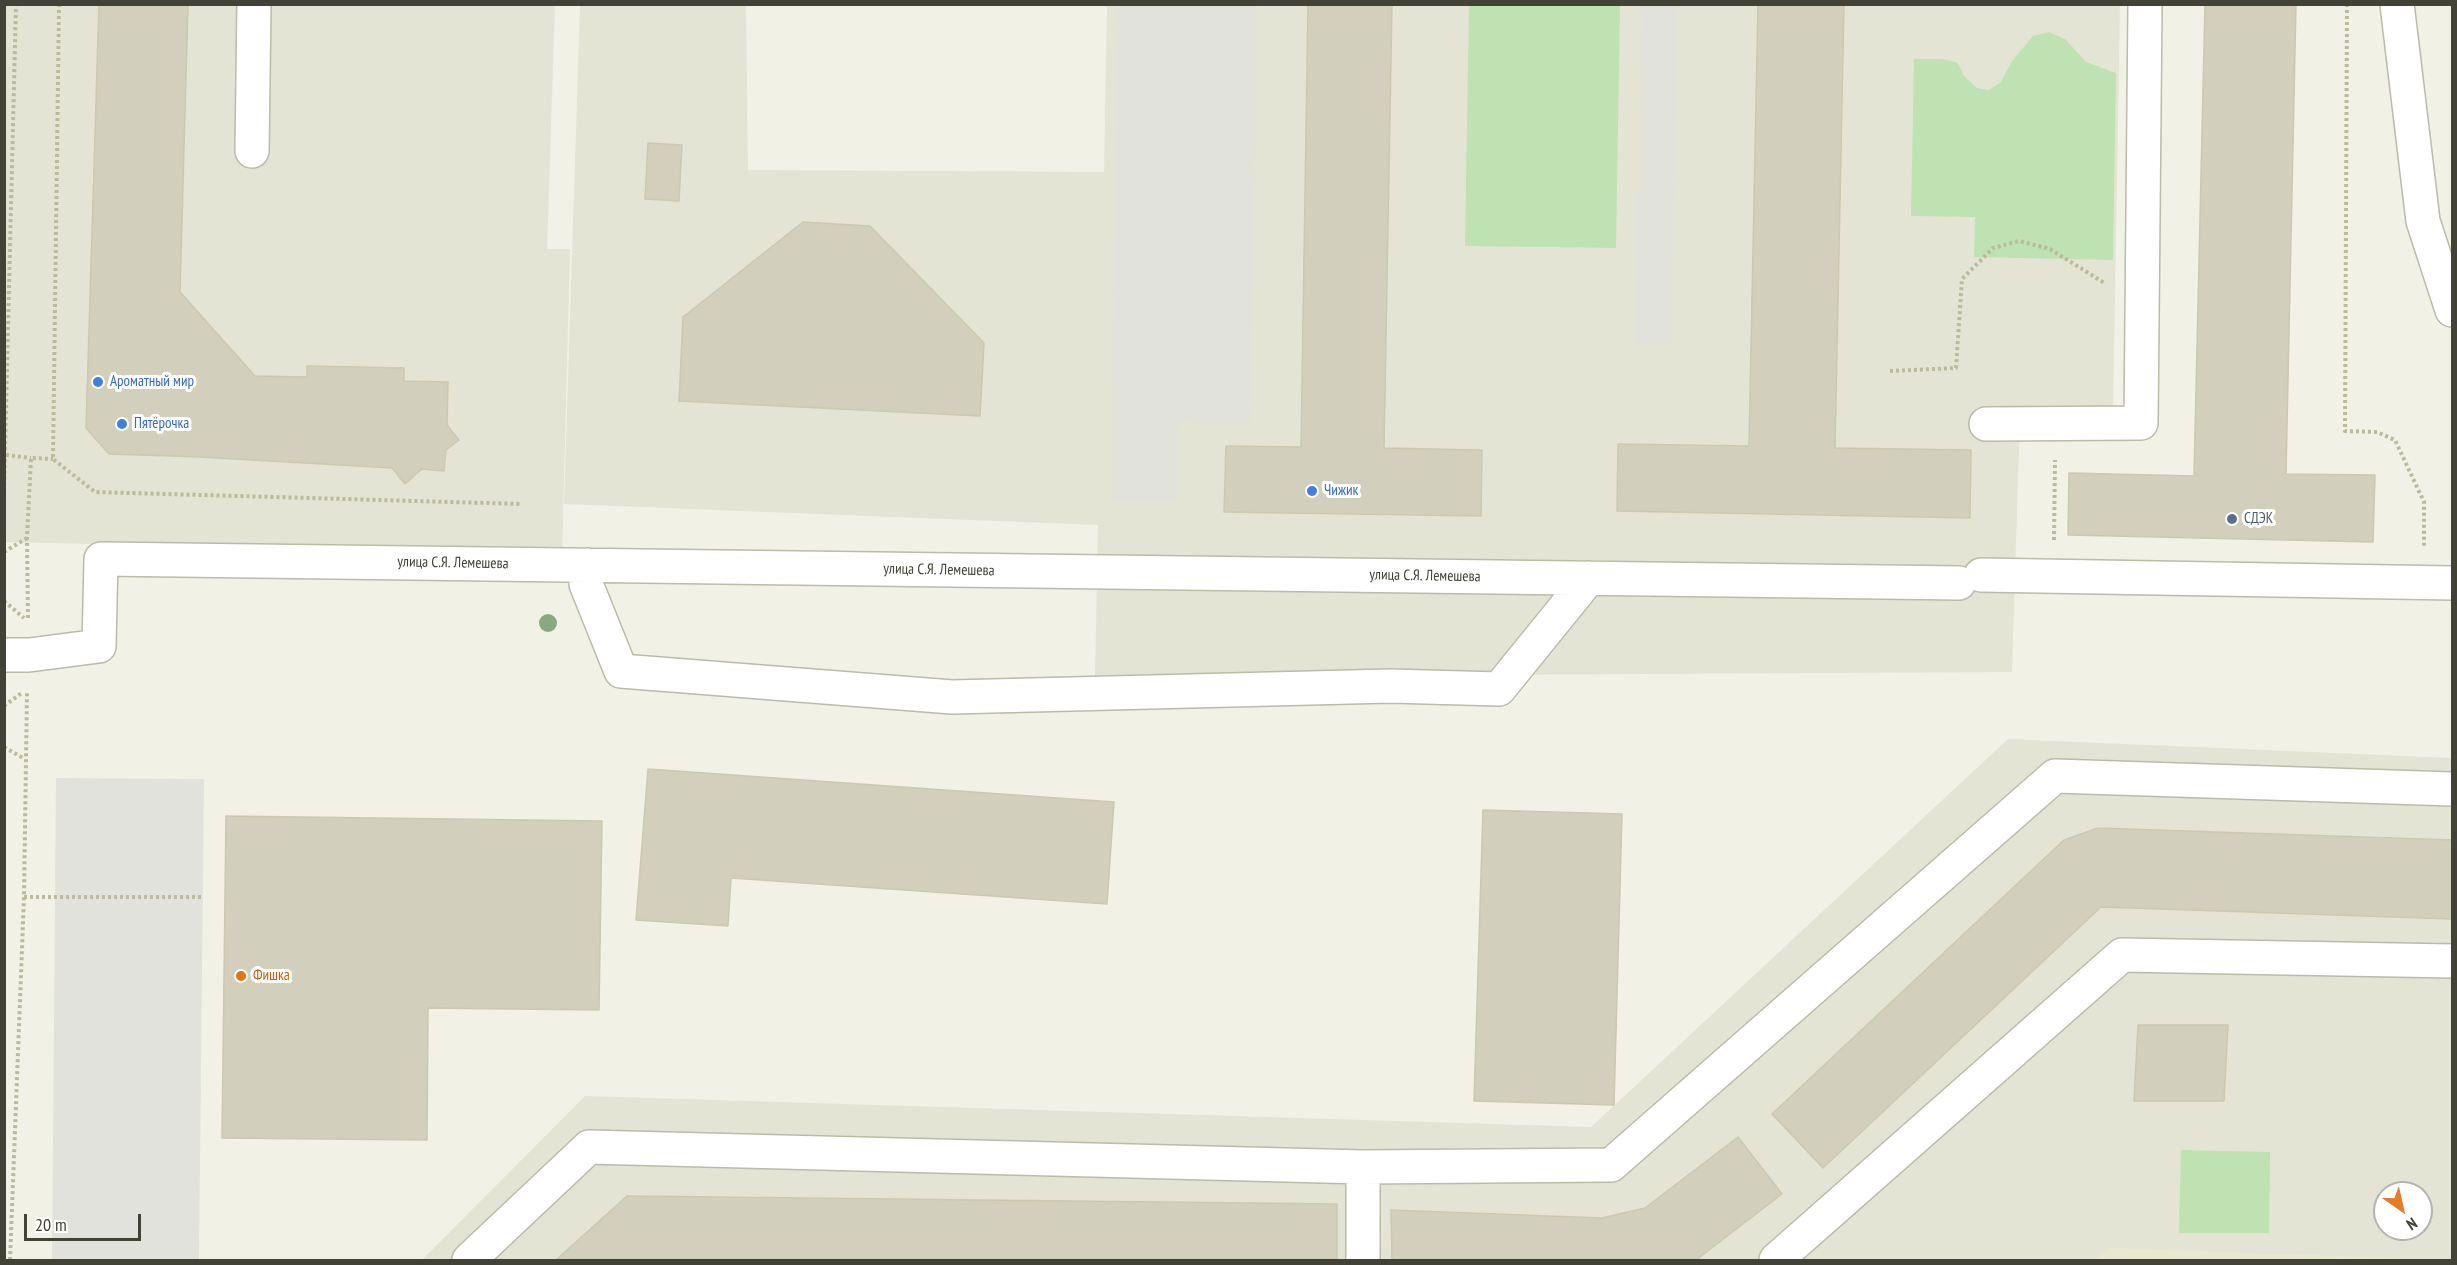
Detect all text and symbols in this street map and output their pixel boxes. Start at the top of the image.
place label: Ароматный мир [110,373,194,391]
marker: Ароматный мир [91,375,105,389]
place label: Пятёрочка [134,415,189,433]
marker: Пятёрочка [115,417,129,431]
place label: Чижик [1324,482,1358,500]
marker: Чижик [1305,484,1319,498]
place label: СДЭК [2244,510,2273,528]
marker: СДЭК [2225,512,2239,526]
street label: улица С.Я. Лемешева [397,553,509,573]
street label: улица С.Я. Лемешева [883,560,995,580]
street label: улица С.Я. Лемешева [1369,566,1481,586]
place label: Фишка [253,967,290,985]
marker: Фишка [234,969,248,983]
north arrow [2373,1181,2433,1241]
scale bar [27,1202,144,1240]
text: 20 m [35,1213,67,1236]
text: N [2403,1214,2421,1235]

